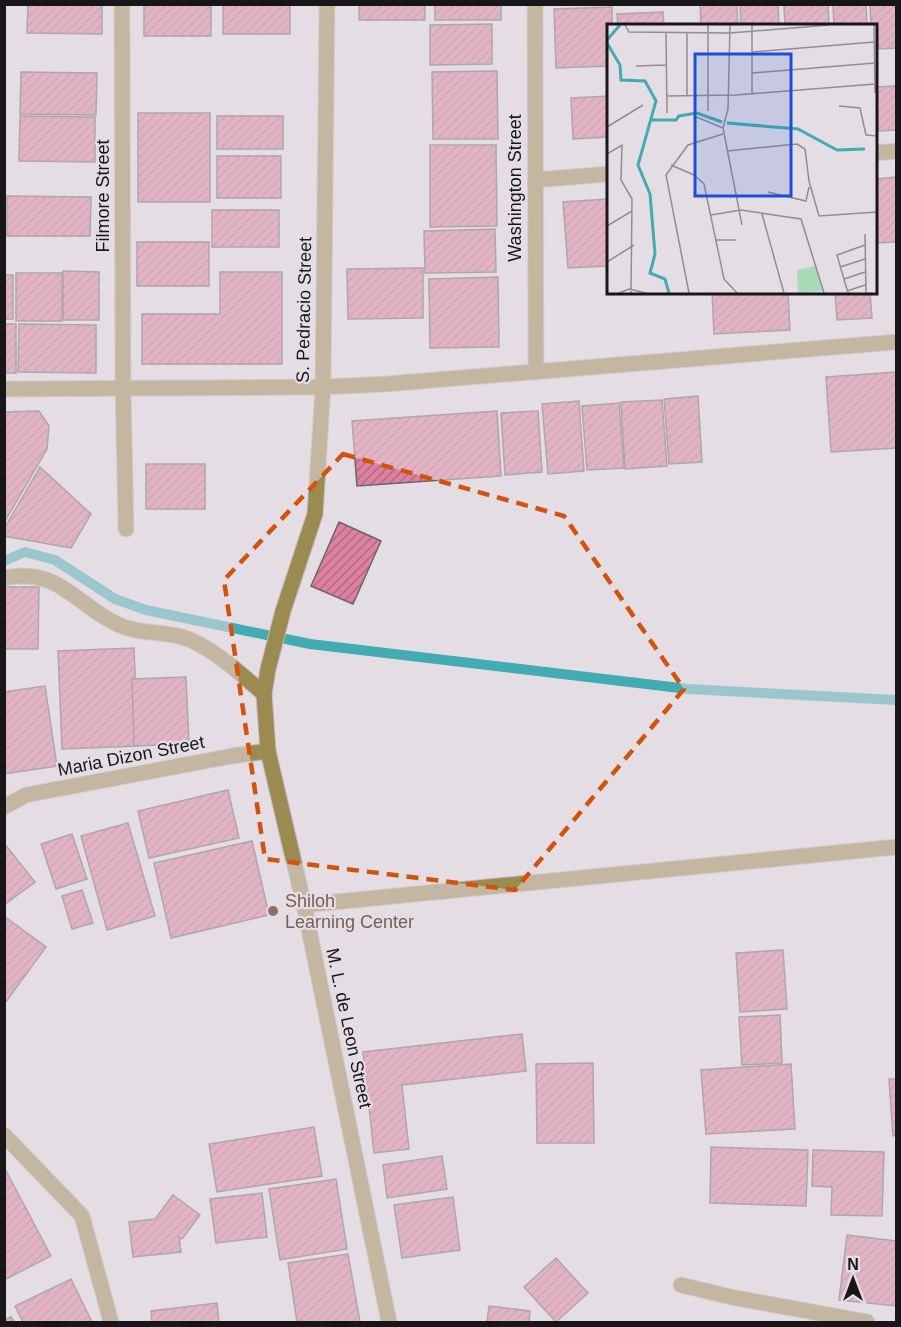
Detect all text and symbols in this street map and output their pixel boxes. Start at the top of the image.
inset map [607,24,877,294]
street label: Washington Street [505,114,525,262]
street label: Filmore Street [93,139,113,253]
street label: S. Pedracio Street [293,237,315,383]
street label: Maria Dizon Street [56,732,206,780]
place label: Shiloh Learning Center [285,891,414,932]
marker: Shiloh Learning Center [266,904,280,918]
street label: M. L. de Leon Street [322,946,376,1110]
north arrow [823,1249,883,1309]
text: N [847,1256,859,1273]

